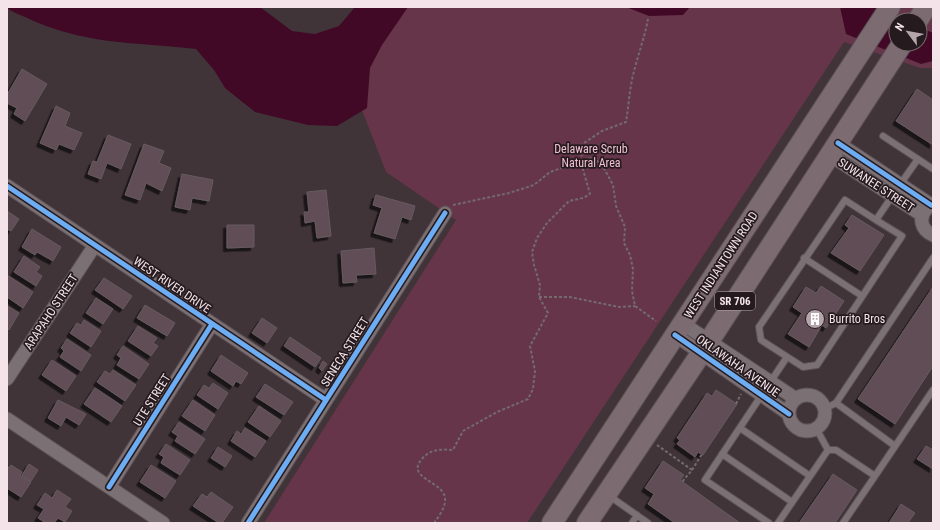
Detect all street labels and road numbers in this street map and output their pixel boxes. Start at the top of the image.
street label: SUWANEE STREET [835,155,917,215]
street label: WEST INDIANTOWN ROAD [681,209,761,321]
street label: WEST RIVER DRIVE [131,254,213,316]
street label: ARAPAHO STREET [21,271,81,353]
road number: SR 706 [715,292,755,310]
street label: SENECA STREET [318,315,372,389]
street label: OKLAWAHA AVENUE [694,332,782,400]
street label: UTE STREET [130,371,174,429]

